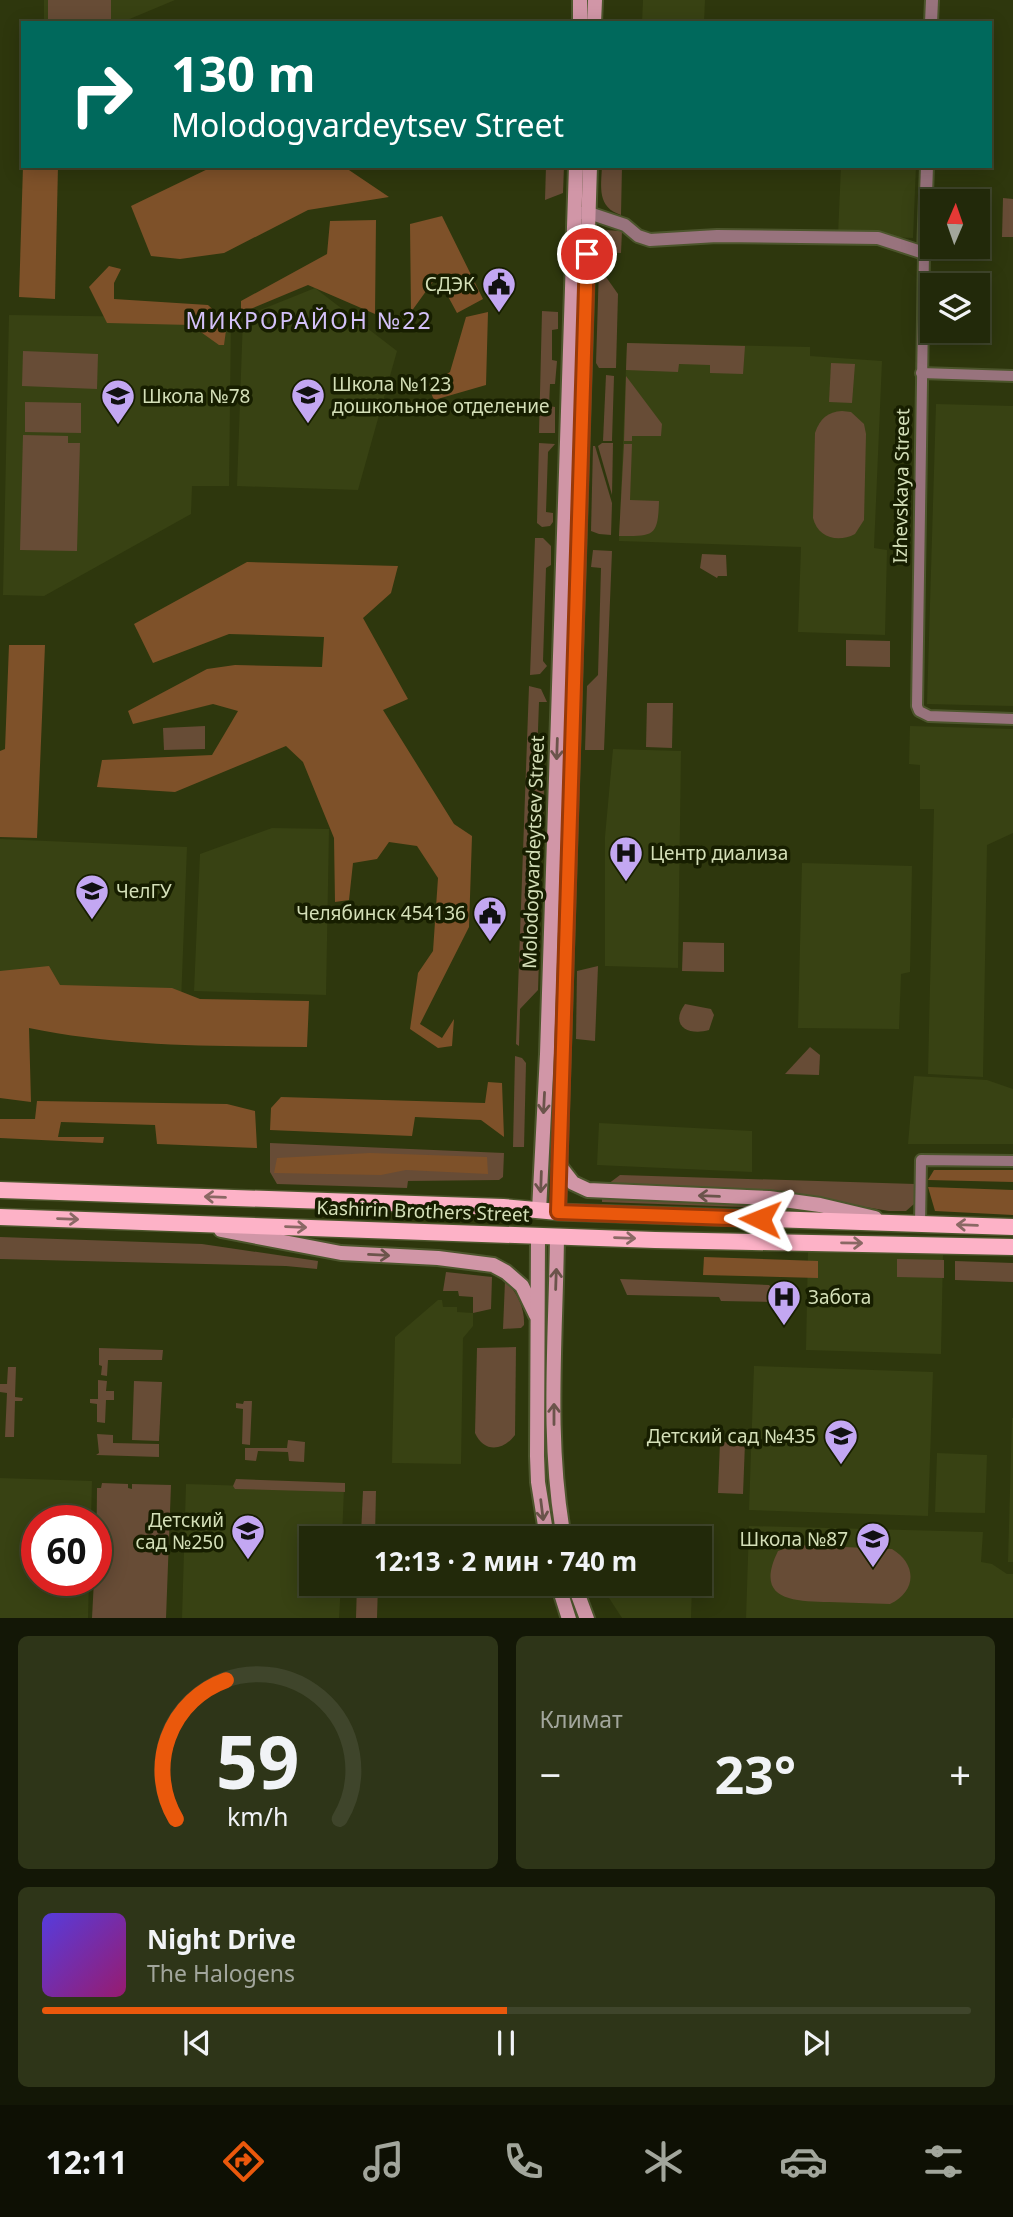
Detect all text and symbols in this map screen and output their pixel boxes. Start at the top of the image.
text: 130 m [171,40,316,106]
icon: right [56,49,147,140]
text: Molodogvardeytsev Street [171,103,564,146]
north arrow [920,189,990,259]
map controls [920,189,990,343]
pin [557,224,617,284]
icon: arrive [568,235,606,273]
public building icon: СДЭК [480,265,518,314]
place label: СДЭК [425,271,475,297]
button: layers [920,273,990,343]
district label: МИКРОРАЙОН №22 [185,304,433,336]
place label: Школа №123 дошкольное отделение [332,371,549,419]
school or university icon: Школа №123 дошкольное отделение [289,376,327,425]
school or university icon: Школа №78 [99,377,137,426]
place label: Школа №78 [142,383,250,409]
street label: Izhevskaya Street [887,408,915,564]
street label: Molodogvardeytsev Street [516,735,550,969]
one-way arrow [550,737,563,760]
hospital icon: Центр диализа [607,834,645,883]
place label: Центр диализа [650,840,788,866]
school or university icon: ЧелГУ [73,872,111,921]
place label: ЧелГУ [116,878,172,904]
public building icon: Челябинск 454136 [471,894,509,943]
place label: Челябинск 454136 [296,900,466,926]
one-way arrow [538,1092,551,1115]
one-way arrow [534,1170,547,1193]
position arrow [723,1182,797,1256]
one-way arrow [698,1189,721,1202]
one-way arrow [203,1191,226,1204]
street label: Kashirin Brothers Street [316,1194,530,1228]
one-way arrow [56,1213,79,1226]
one-way arrow [955,1219,978,1232]
one-way arrow [284,1221,307,1234]
one-way arrow [613,1232,636,1245]
one-way arrow [840,1236,863,1250]
one-way arrow [368,1249,391,1262]
one-way arrow [549,1267,562,1290]
hospital icon: Забота [765,1278,803,1327]
place label: Забота [808,1284,871,1310]
one-way arrow [547,1403,561,1426]
school or university icon: Детский сад №435 [822,1417,860,1466]
place label: Детский сад №435 [647,1423,816,1449]
one-way arrow [535,1498,548,1521]
speed limit sign: 60 [21,1505,112,1596]
place label: Детский сад №250 [136,1507,224,1555]
school or university icon: Детский сад №250 [229,1512,267,1561]
school or university icon: Школа №87 [854,1520,892,1569]
place label: Школа №87 [740,1526,848,1552]
text: 12:13 · 2 мин · 740 m [374,1543,637,1579]
text: Климат [540,1703,623,1735]
text: 59 [216,1711,299,1810]
text: 23° [714,1738,796,1809]
text: − [540,1748,561,1800]
text: + [949,1748,971,1800]
text: km/h [227,1798,289,1832]
text: Night Drive [147,1921,296,1957]
text: The Halogens [147,1957,295,1989]
icon: previous [178,2024,216,2062]
icon: pause [487,2024,525,2062]
icon: next [797,2024,835,2062]
icon: directions [219,2137,268,2186]
icon: music [359,2137,408,2186]
icon: phone [499,2137,548,2186]
icon: climate [639,2137,688,2186]
icon: car [779,2137,828,2186]
icon: filters [919,2137,968,2186]
text: 12:11 [45,2140,128,2183]

